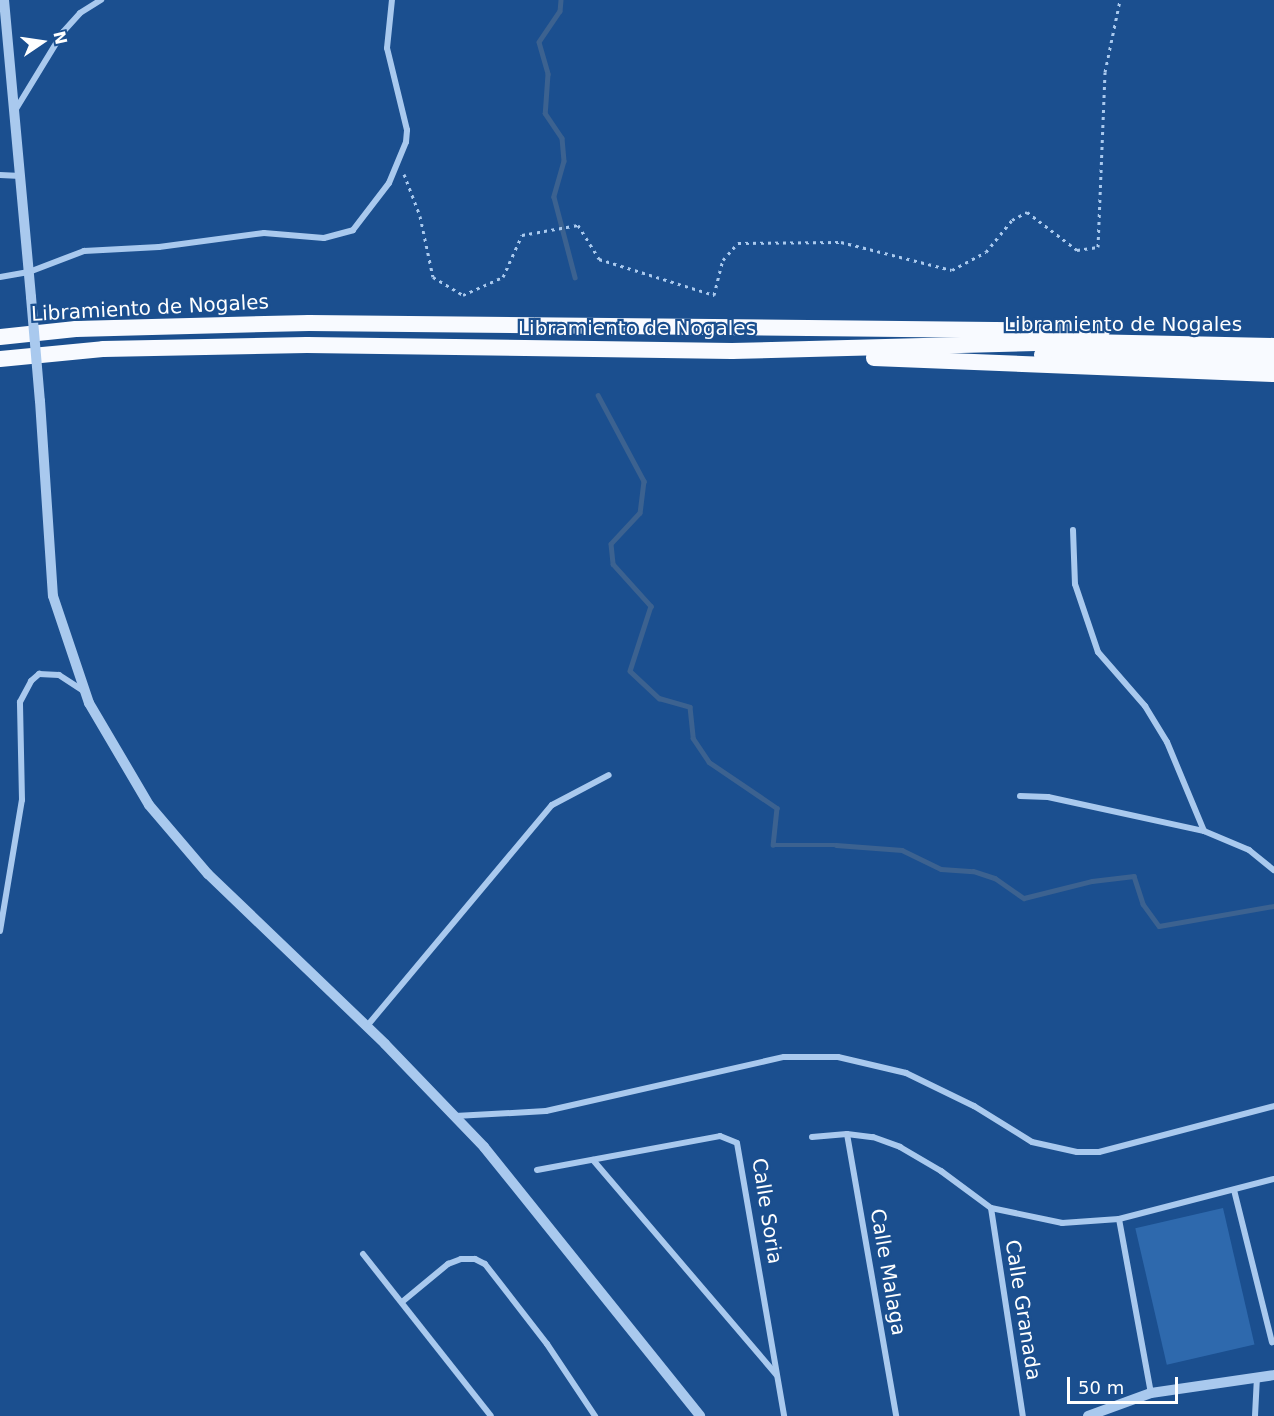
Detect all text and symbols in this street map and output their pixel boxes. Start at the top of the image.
north arrow [12,12,72,72]
text: N [49,29,71,46]
street label: Libramiento de Nogales [30,290,270,326]
street label: Libramiento de Nogales [1004,312,1242,336]
street label: Libramiento de Nogales [518,316,756,340]
street label: Calle Soria [747,1156,787,1266]
street label: Calle Malaga [865,1207,911,1337]
street label: Calle Granada [1000,1238,1046,1382]
scale bar [1070,1365,1181,1403]
text: 50 m [1078,1377,1124,1398]

